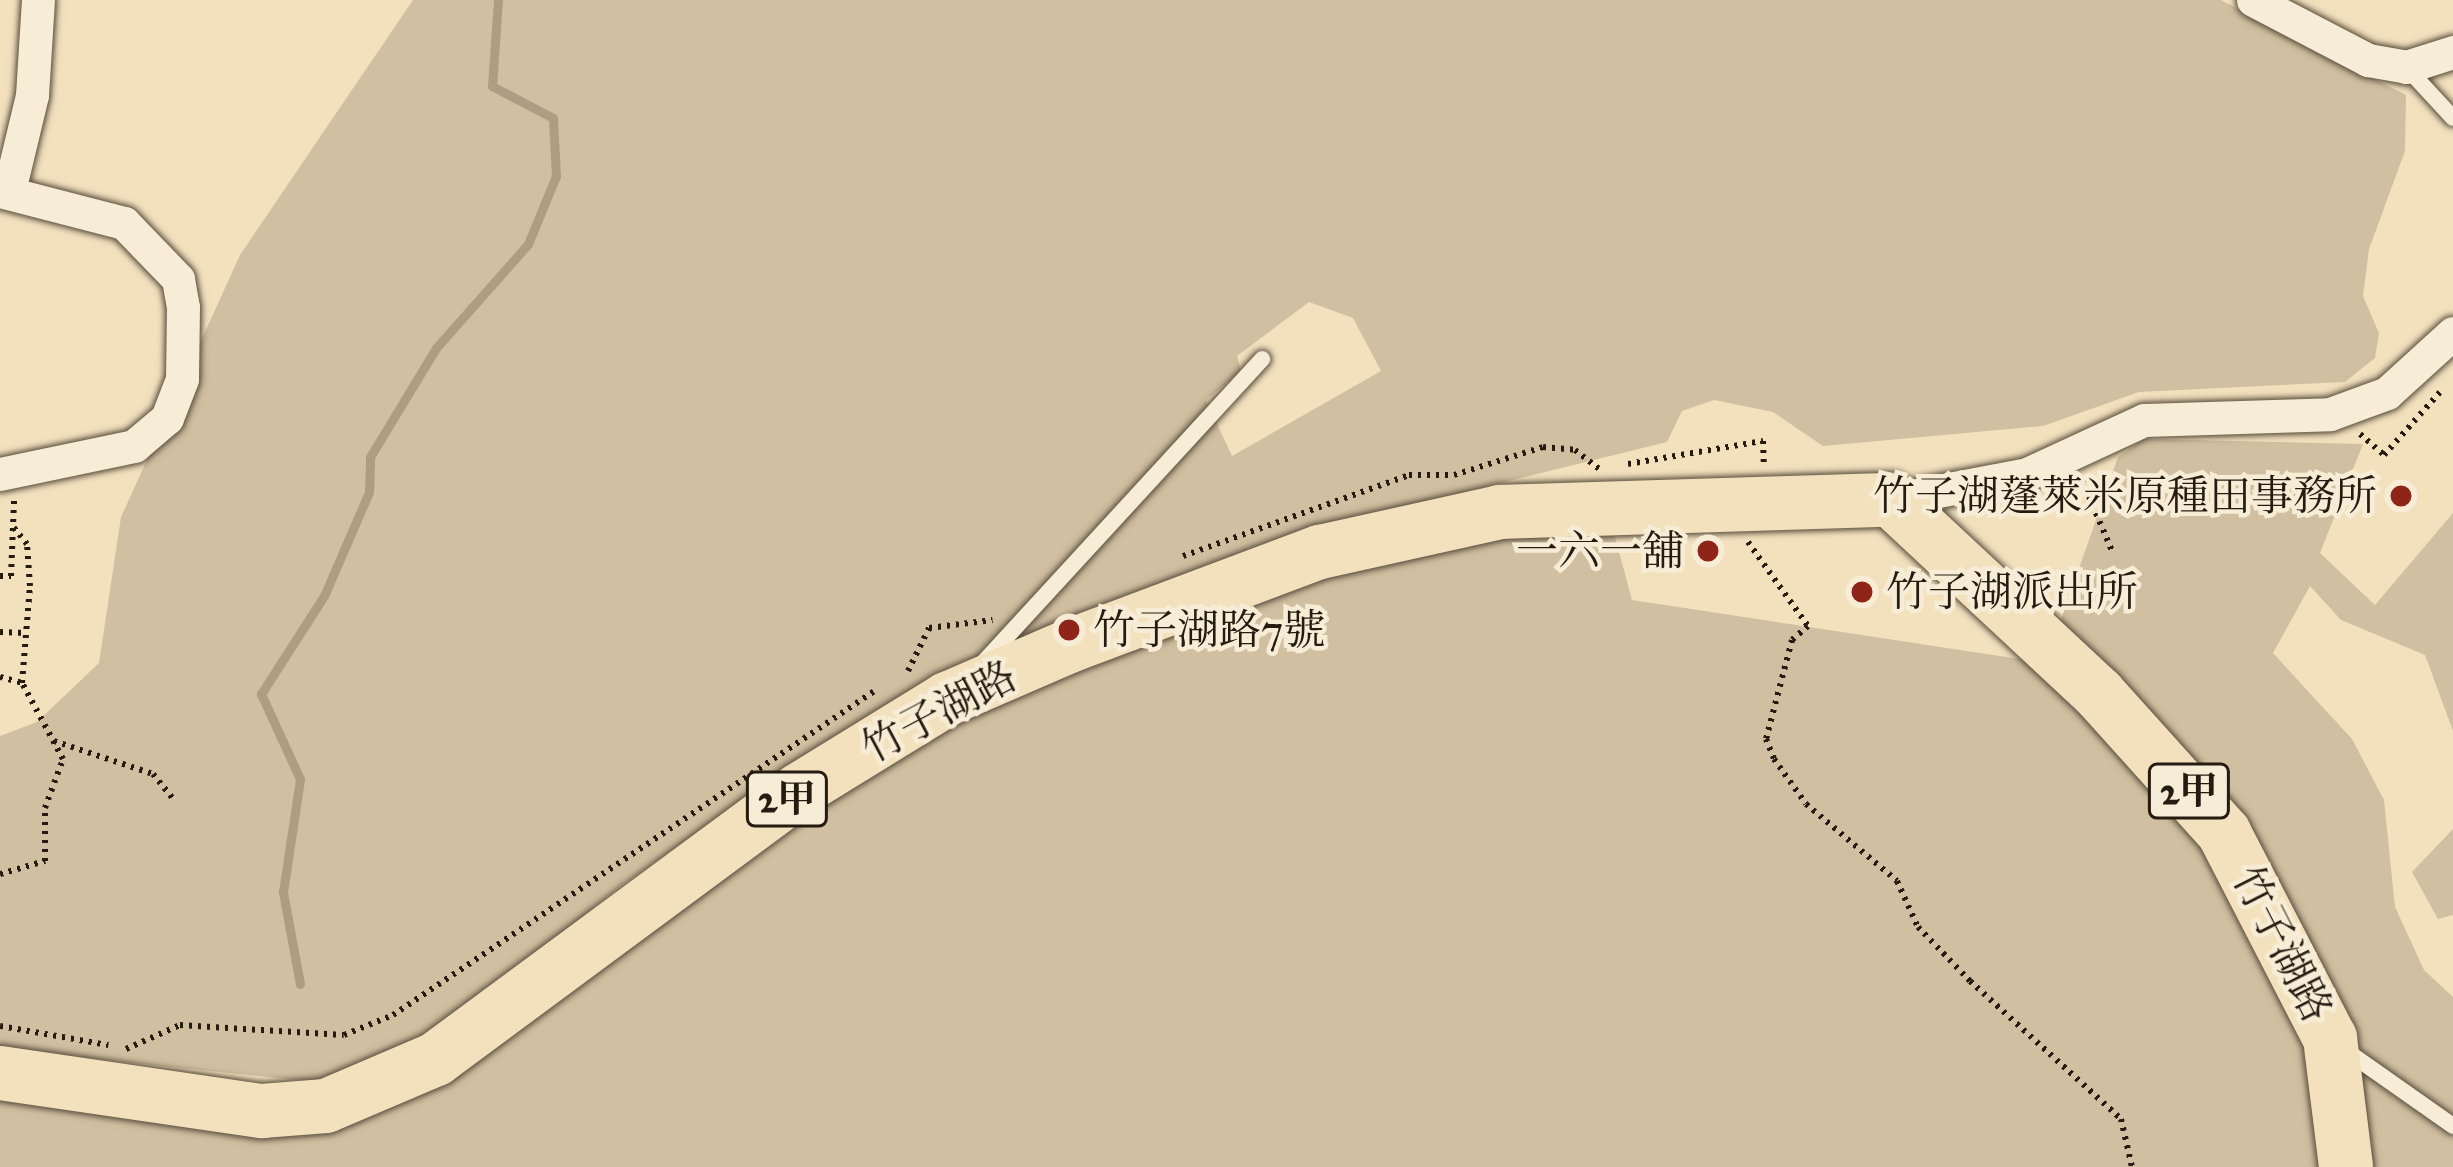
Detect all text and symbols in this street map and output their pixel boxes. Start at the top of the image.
place label: 竹子湖蓬萊米原種田事務所 [1873,471,2377,521]
marker: 竹子湖蓬萊米原種田事務所 [2388,483,2414,509]
place label: 一六一舖 [1516,526,1684,576]
marker: 一六一舖 [1695,538,1721,564]
place label: 竹子湖派出所 [1886,567,2138,617]
marker: 竹子湖派出所 [1849,579,1875,605]
place label: 竹子湖路7號 [1093,605,1325,655]
marker: 竹子湖路7號 [1056,617,1082,643]
street label: 竹子湖路 [853,650,1025,774]
road number: 2甲 [2147,758,2231,824]
road number: 2甲 [745,766,829,832]
street label: 竹子湖路 [2221,858,2343,1030]

